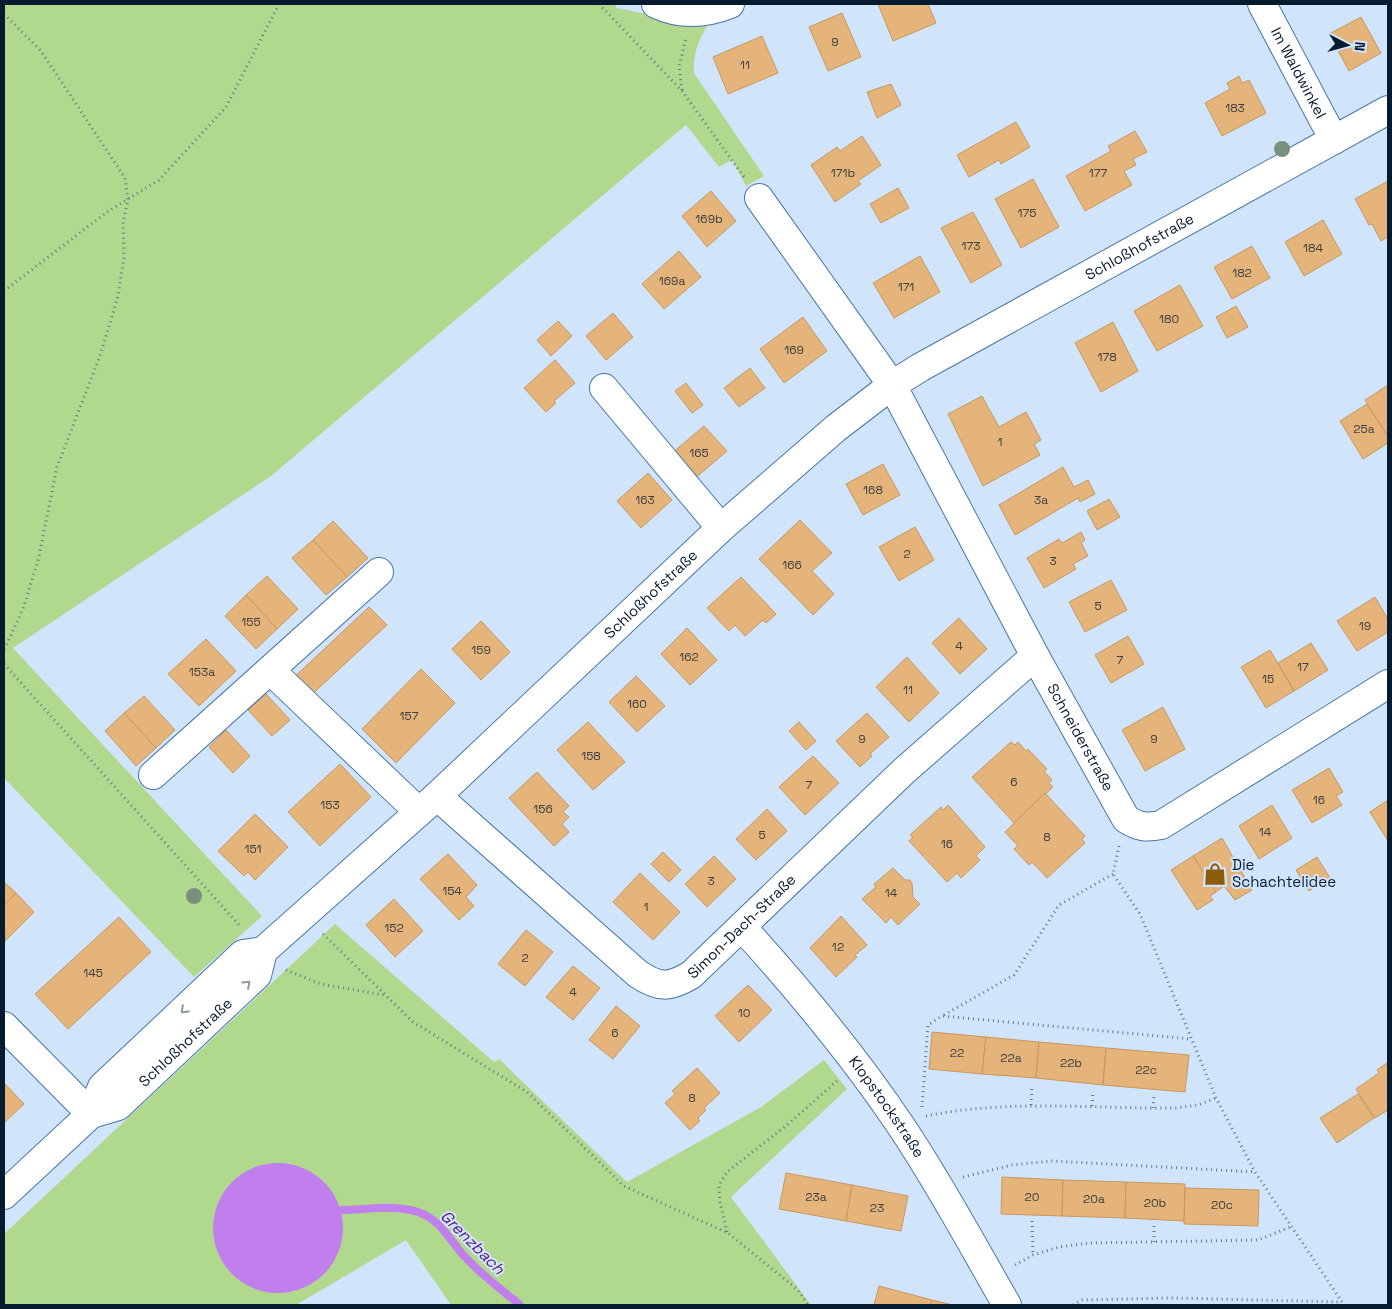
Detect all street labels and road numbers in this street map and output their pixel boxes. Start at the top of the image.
street label: Im Waldwinkel [1267,24,1331,122]
street label: Schloßhofstraße [1081,209,1197,284]
street label: Schloßhofstraße [600,545,701,642]
street label: Schneiderstraße [1043,680,1118,794]
street label: Simon-Dach-Straße [683,870,800,982]
street label: Schloßhofstraße [134,993,236,1091]
street label: Klopstockstraße [845,1052,929,1161]

